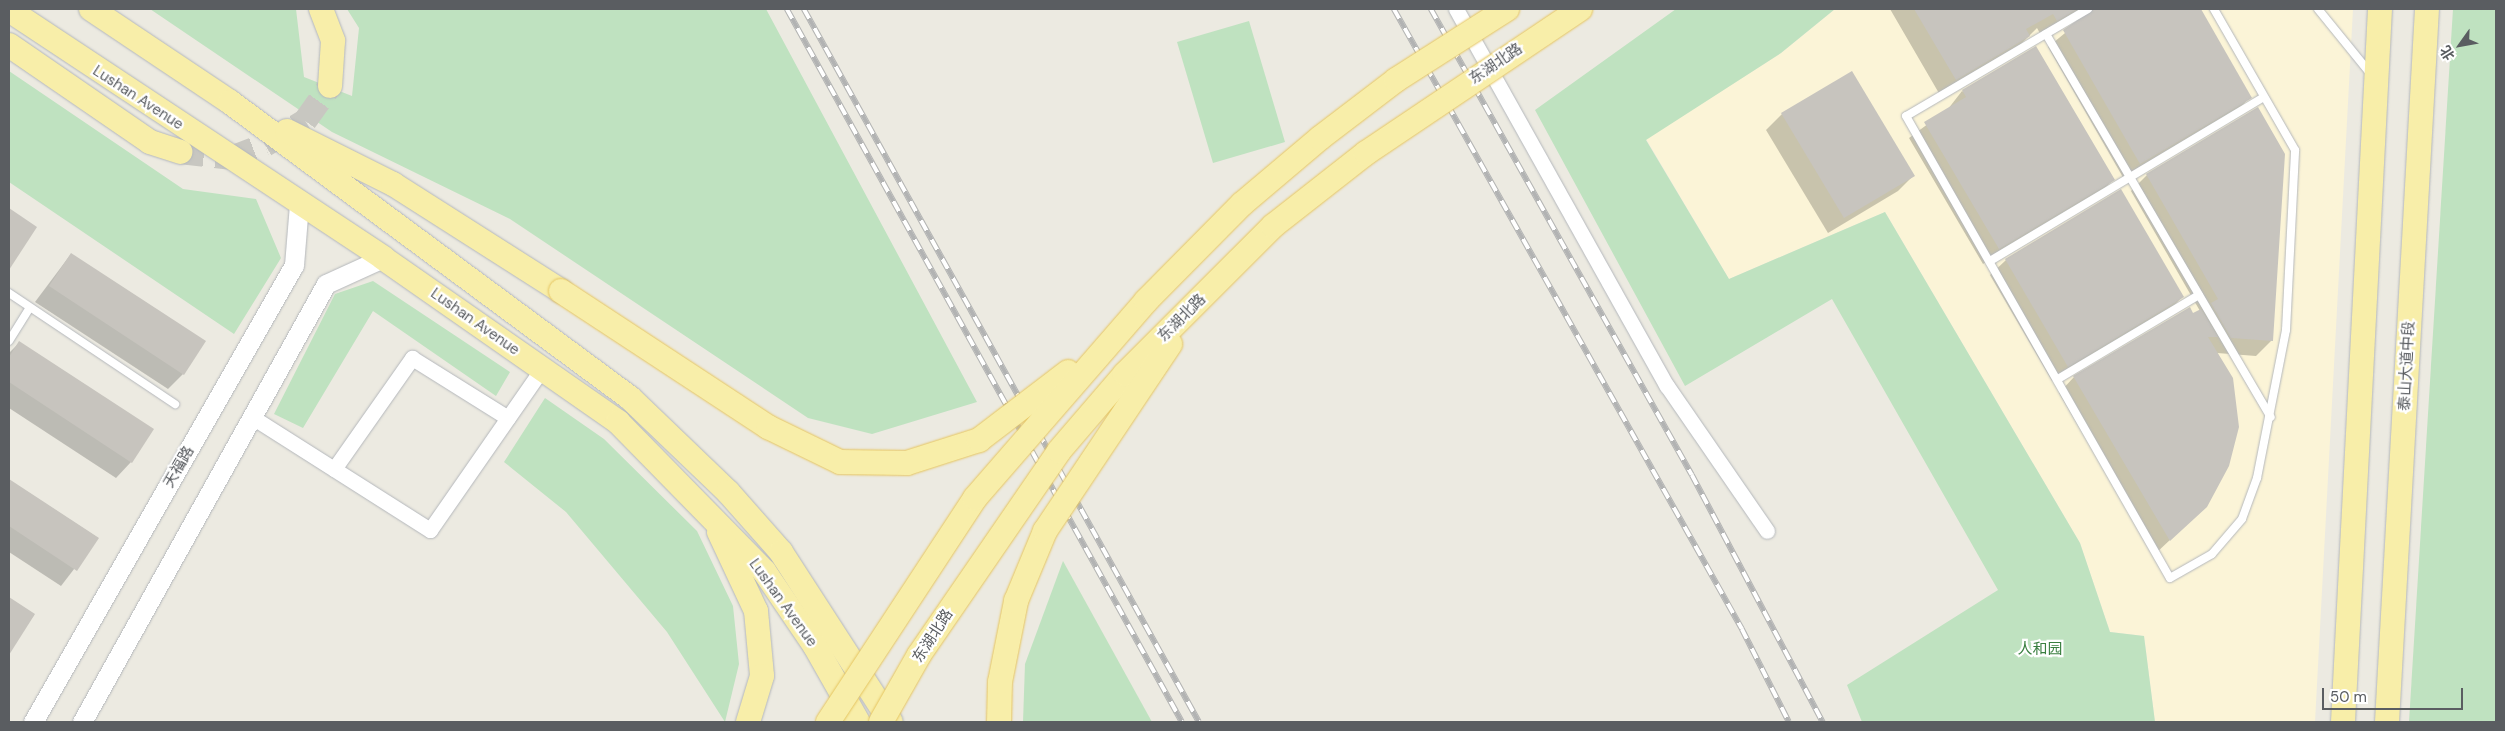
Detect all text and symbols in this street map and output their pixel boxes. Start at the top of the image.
north arrow [2435,20,2485,70]
street label: 东湖北路 [1466,40,1526,88]
text: 北 [2436,42,2459,64]
street label: Lushan Avenue [89,62,187,134]
street label: Lushan Avenue [427,285,523,359]
street label: 东湖北路 [1154,290,1210,346]
street label: 泰山大道中段 [2396,321,2418,411]
street label: 天福路 [160,443,198,491]
street label: Lushan Avenue [745,555,821,651]
street label: 东湖北路 [909,606,957,666]
park label: 人和园 [2018,641,2062,659]
scale bar [2325,678,2466,710]
text: 50 m [2330,687,2367,707]

